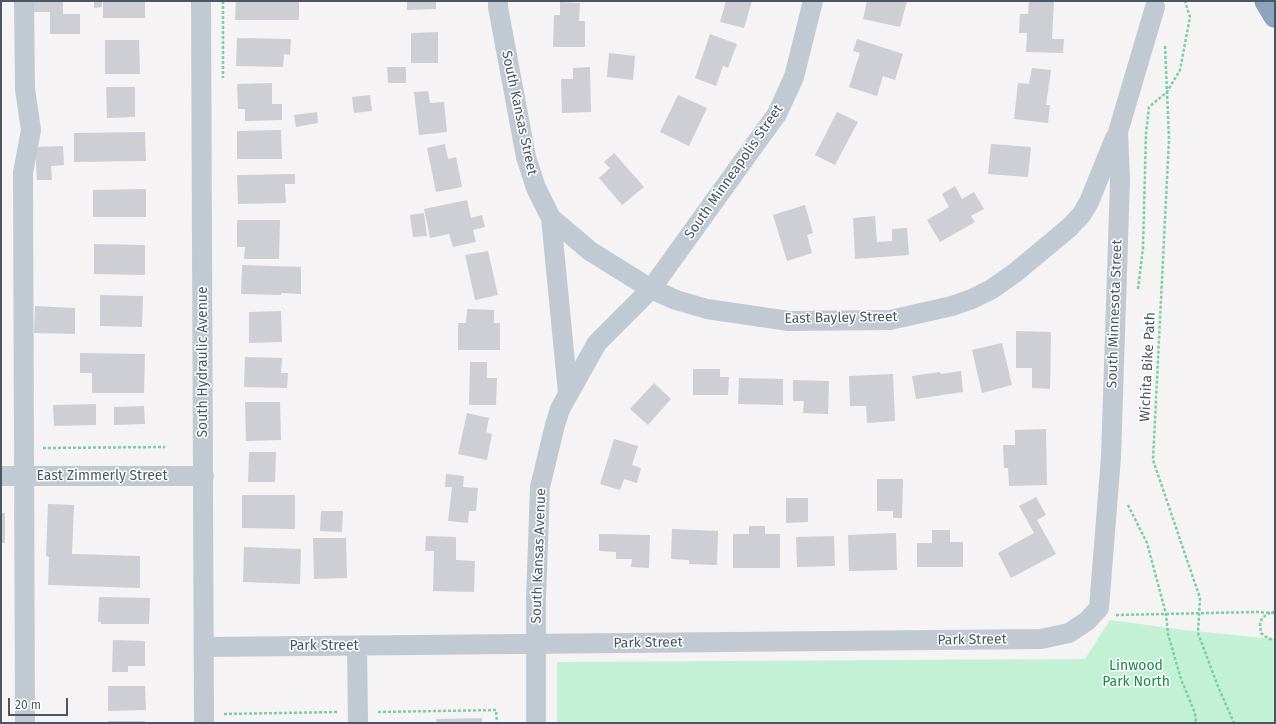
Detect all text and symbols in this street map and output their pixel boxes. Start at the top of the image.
street label: South Kansas Street [498,49,540,177]
street label: South Minneapolis Street [681,102,787,242]
street label: South Minnesota Street [1104,239,1126,389]
street label: South Hydraulic Avenue [195,286,211,438]
street label: East Bayley Street [784,309,898,327]
street label: Wichita Bike Path [1137,312,1159,422]
street label: East Zimmerly Street [37,468,167,484]
street label: South Kansas Avenue [528,488,550,624]
street label: Park Street [937,631,1007,649]
street label: Park Street [613,634,683,652]
street label: Park Street [289,638,359,654]
park label: Linwood Park North [1102,658,1170,690]
scale bar [10,690,70,716]
text: 20 m [15,698,41,712]

